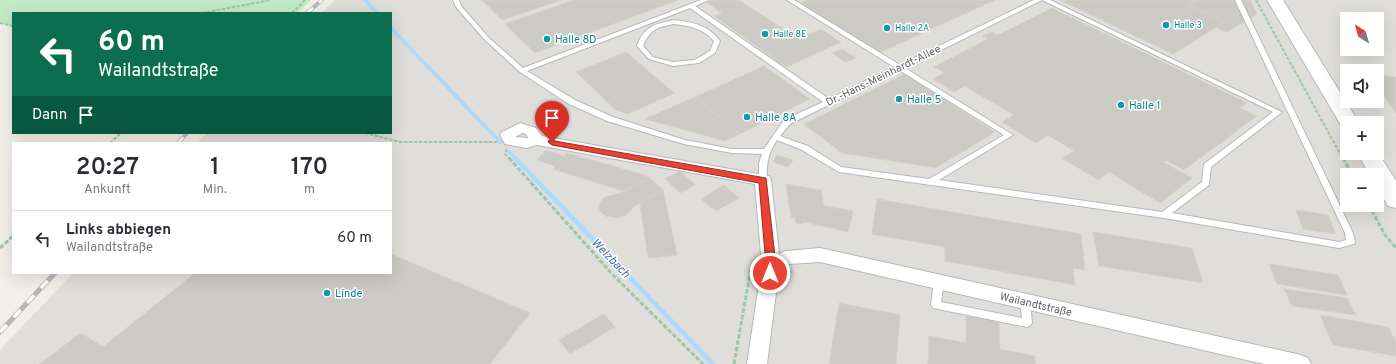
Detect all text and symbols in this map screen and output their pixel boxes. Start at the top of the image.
north arrow [1340,12,1384,56]
map controls [1340,12,1384,212]
marker: Halle 3 [1161,20,1171,30]
place label: Halle 3 [1174,20,1202,31]
marker: Halle 2A [882,23,892,33]
place label: Halle 2A [895,23,929,34]
text: 60 m [98,25,165,61]
icon: left [32,28,84,80]
marker: Halle 8E [760,29,770,39]
place label: Halle 8E [773,29,806,40]
place label: Halle 8D [555,33,597,47]
marker: Halle 8D [542,34,552,44]
street label: Dr.-Hans-Meinhardt-Allee [824,42,943,110]
text: Wailandtstraße [98,60,218,83]
button: sound [1340,64,1384,108]
place label: Halle 5 [907,93,941,107]
marker: Halle 5 [894,94,904,104]
place label: Halle 1 [1129,99,1161,113]
marker: Halle 1 [1116,100,1126,110]
pin [535,101,569,142]
icon: arrive [75,104,97,126]
text: Dann [32,106,67,125]
icon: arrive [541,107,563,129]
place label: Halle 8A [755,111,797,125]
marker: Halle 8A [742,112,752,122]
button: + [1340,116,1384,160]
text: 20:27 [76,153,139,183]
text: 1 [210,153,220,183]
text: 170 [291,153,328,183]
button: − [1340,168,1384,212]
text: Ankunft [84,182,131,198]
text: Min. [203,182,227,198]
text: m [304,182,315,198]
text: Links abbiegen [66,221,171,240]
icon: left [32,228,54,250]
text: 60 m [337,229,372,248]
water label: Welzbach [587,235,634,282]
text: Wailandtstraße [66,240,153,256]
position arrow [749,252,791,294]
place label: Linde [335,287,362,301]
marker: Linde [322,288,332,298]
street label: Wailandtstraße [998,290,1073,320]

